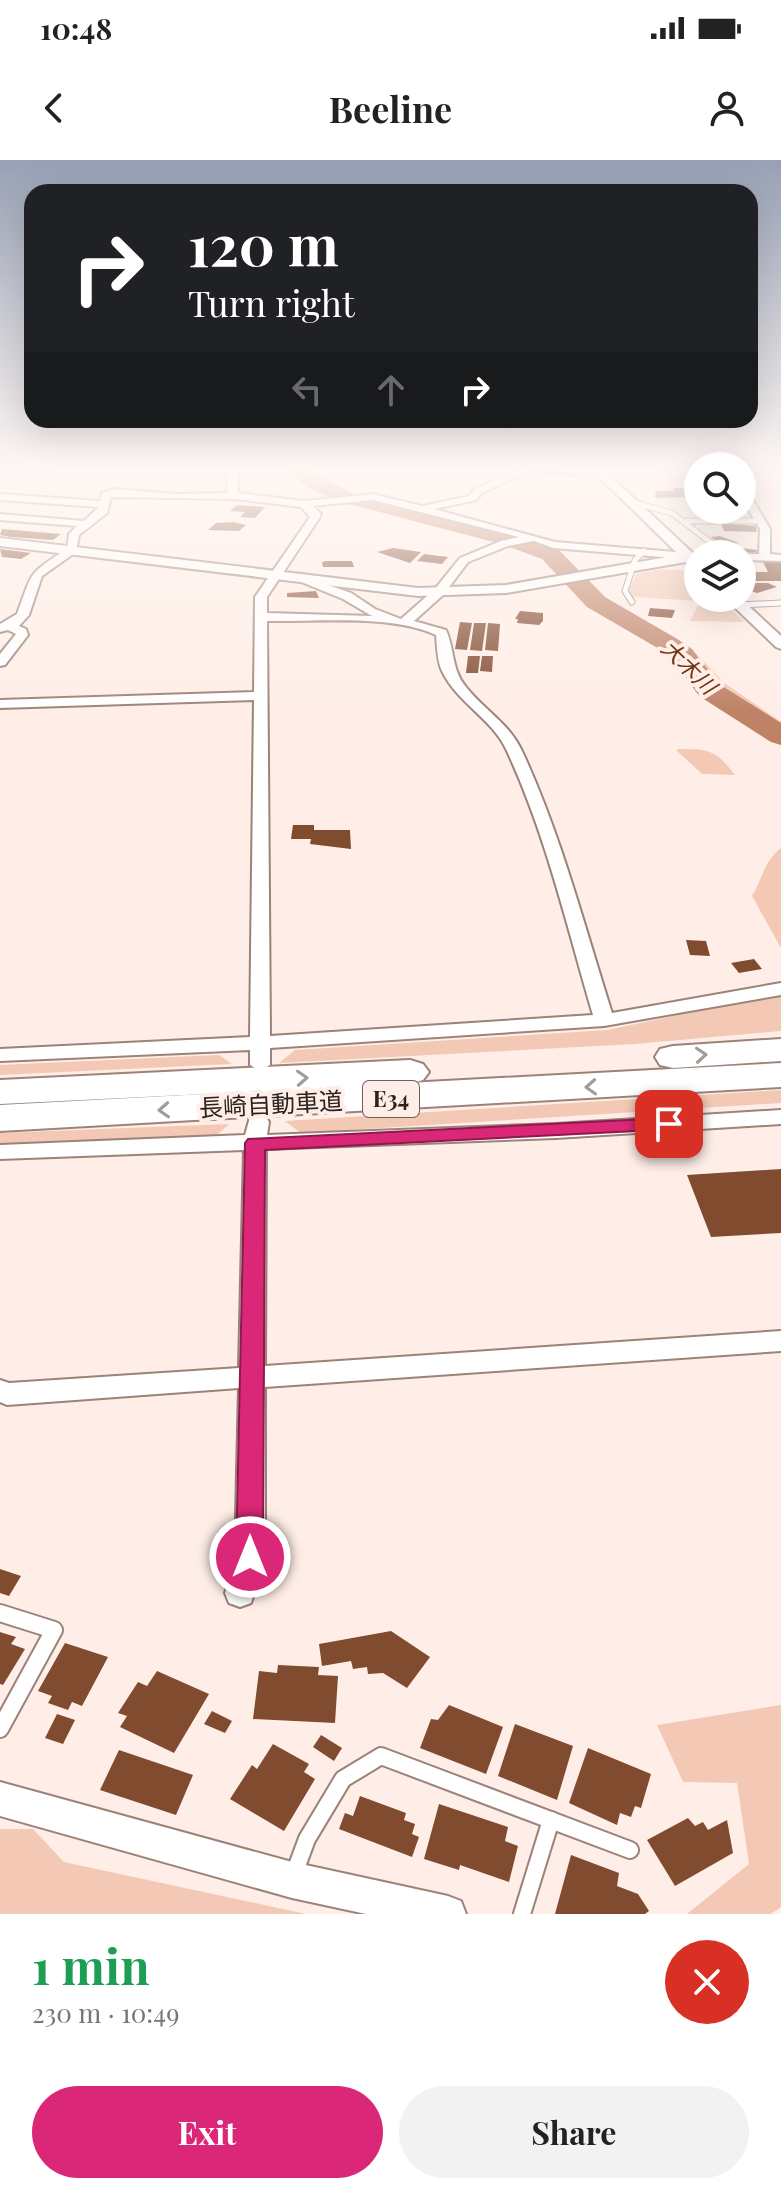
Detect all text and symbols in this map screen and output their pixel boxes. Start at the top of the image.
text: 10:48 [40,8,112,48]
text: Beeline [329,84,452,132]
icon: back [32,86,76,130]
icon: person [705,86,749,130]
text: 120 m [188,206,339,281]
icon: right [56,216,160,320]
text: Turn right [188,278,355,326]
icon: left [285,368,329,412]
icon: ahead [369,368,413,412]
icon: right [453,368,497,412]
map controls [684,452,756,612]
button: search [684,452,756,524]
button: layers [684,540,756,612]
water label: 大木川 [656,633,725,701]
one-way arrow [695,1047,708,1064]
one-way arrow [296,1070,309,1087]
one-way arrow [584,1078,597,1095]
road number: E34 [363,1081,419,1117]
street label: 長崎自動車道 [198,1083,344,1123]
pin [635,1090,703,1158]
one-way arrow [157,1102,170,1119]
icon: arrive [647,1102,691,1146]
position arrow [208,1515,292,1599]
text: 1 min [32,1933,150,1997]
button: close [665,1940,749,2024]
text: 230 m · 10:49 [32,1995,179,2030]
button: Exit [32,2086,383,2178]
button: Share [399,2086,749,2178]

